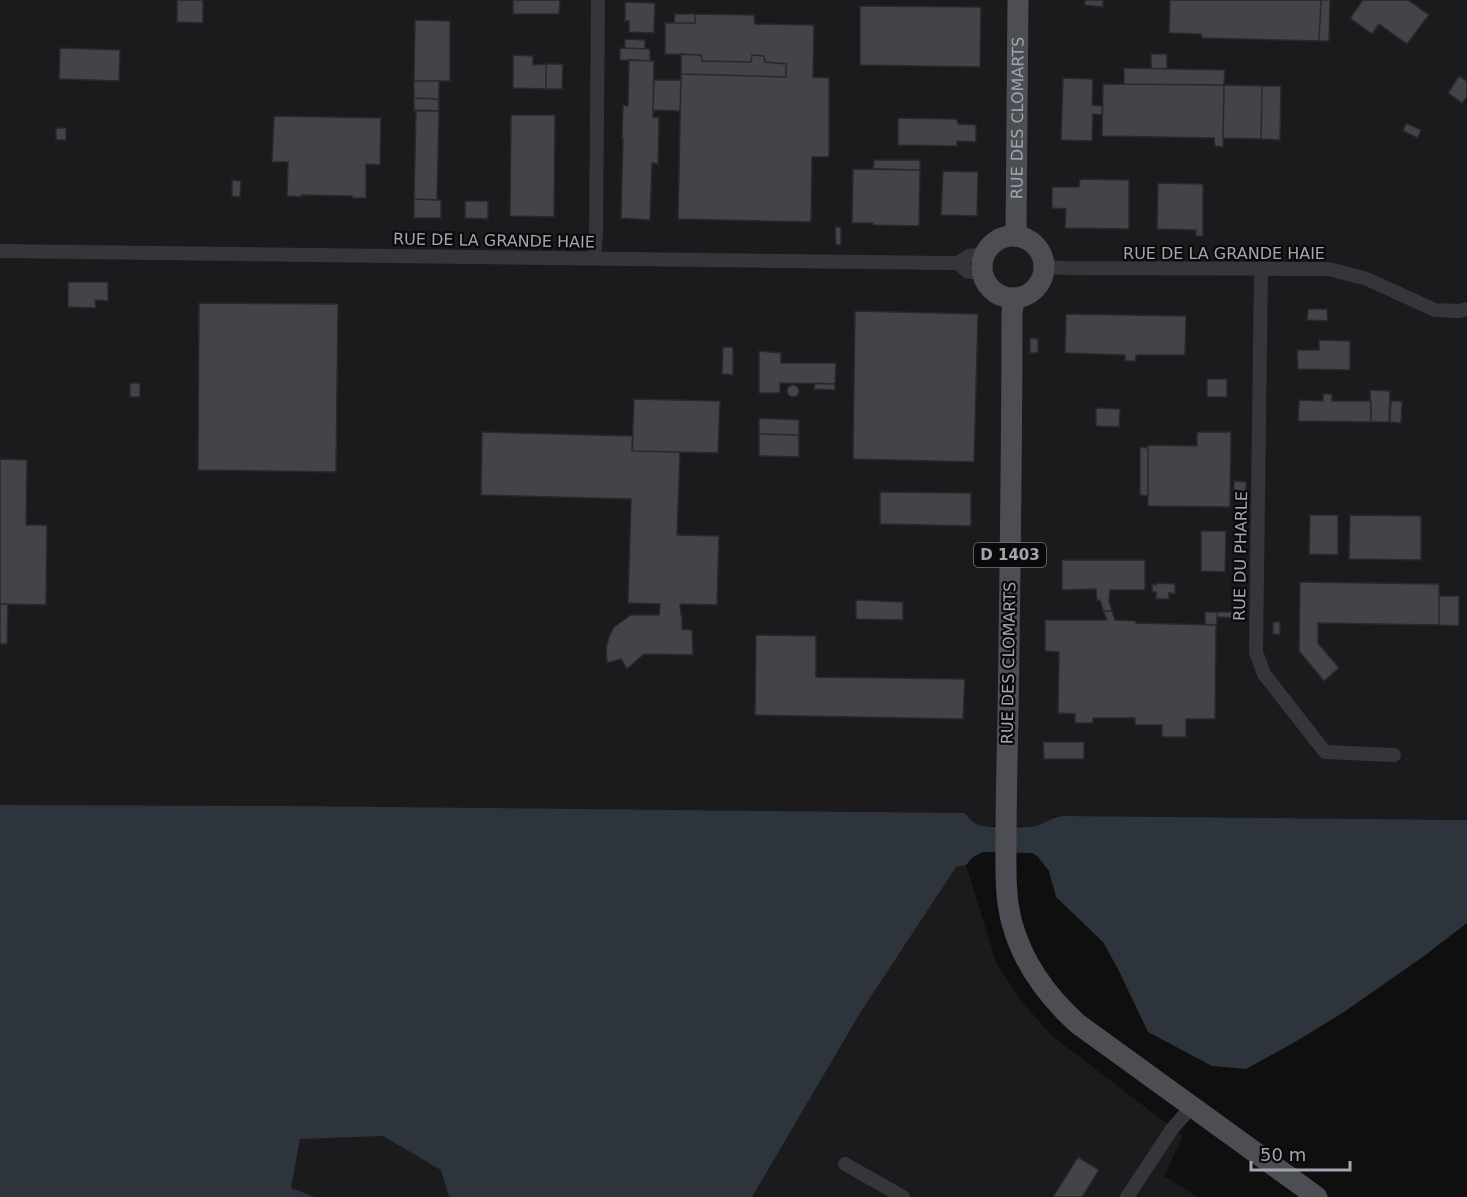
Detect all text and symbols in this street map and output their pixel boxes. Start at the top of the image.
street label: RUE DES CLOMARTS [1007,37,1028,199]
street label: RUE DE LA GRANDE HAIE [393,229,595,252]
street label: RUE DE LA GRANDE HAIE [1123,244,1325,263]
street label: RUE DU PHARLE [1230,491,1251,621]
road number: D 1403 [974,543,1046,567]
street label: RUE DES CLOMARTS [998,582,1019,744]
scale bar [1251,1134,1350,1172]
text: 50 m [1260,1144,1306,1165]

